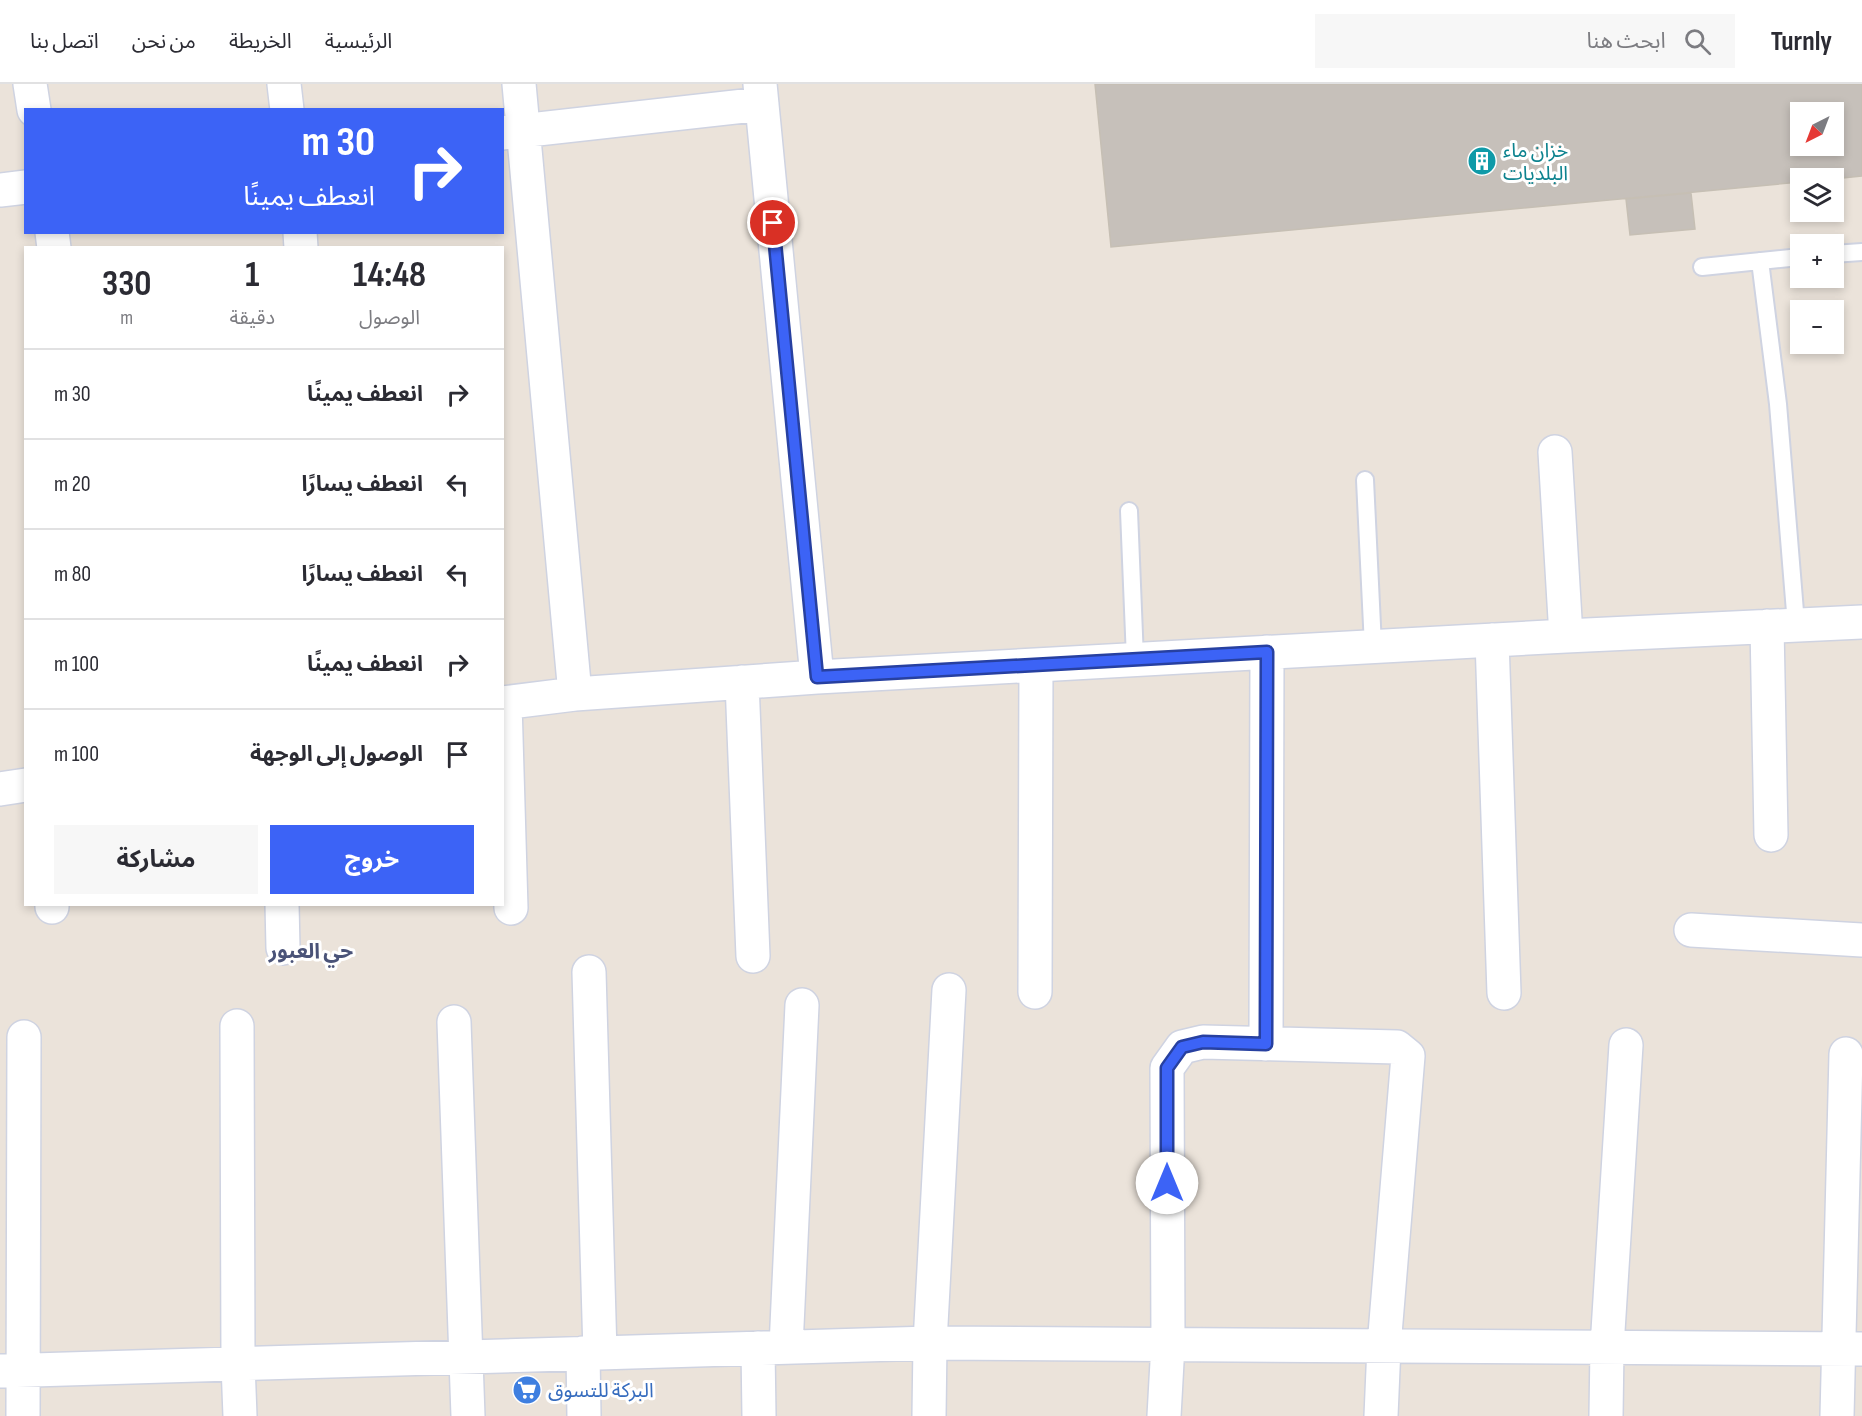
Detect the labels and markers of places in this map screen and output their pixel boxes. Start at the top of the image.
place label: خزان ماء البلديات [1503,139,1568,186]
building icon: خزان ماء البلديات [1466,145,1498,177]
pin [747,197,798,248]
supermarket icon: البركة للتسوق [511,1374,543,1406]
place label: البركة للتسوق [548,1379,654,1403]

